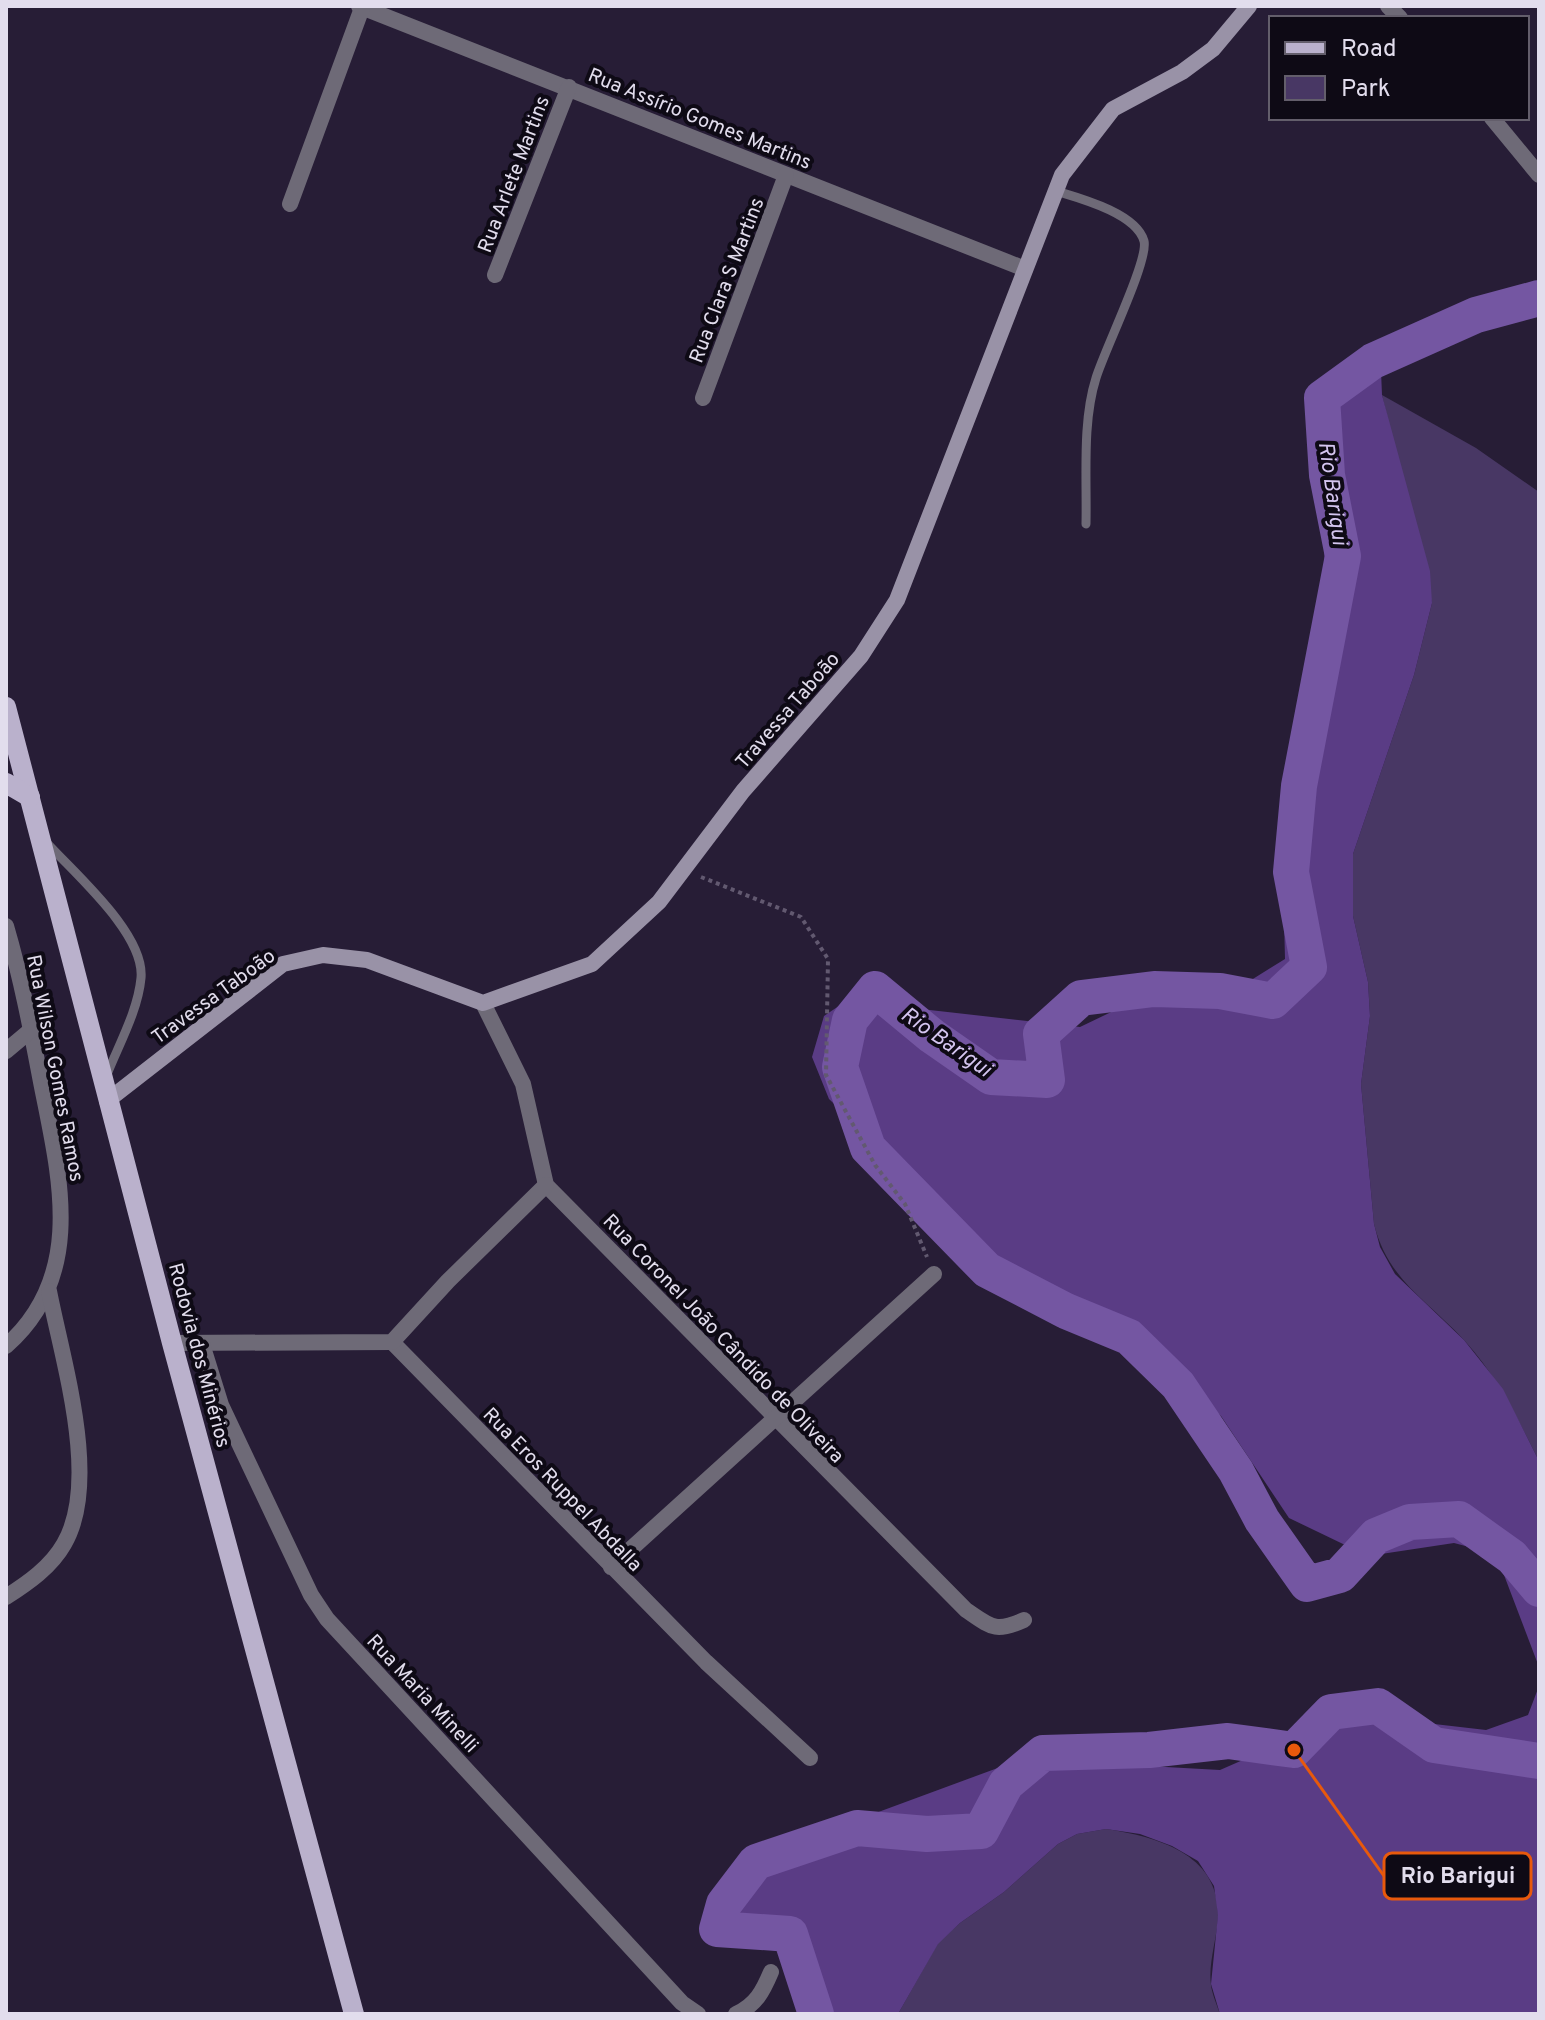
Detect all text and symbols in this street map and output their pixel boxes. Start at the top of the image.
legend [1269,16,1529,120]
text: Road [1341,35,1397,65]
street label: Rua Assírio Gomes Martins [584,63,815,177]
text: Park [1341,75,1391,105]
street label: Rua Arlete Martins [473,93,557,257]
street label: Rua Clara S Martins [684,194,771,367]
water label: Rio Barigui [1311,440,1352,549]
street label: Travessa Taboão [731,647,846,775]
street label: Travessa Taboão [147,944,281,1051]
street label: Rua Wilson Gomes Ramos [19,953,89,1184]
water label: Rio Barigui [895,1002,997,1085]
street label: Rua Coronel João Cândido de Oliveira [596,1209,849,1470]
street label: Rodovia dos Minérios [161,1260,235,1451]
street label: Rua Eros Ruppel Abdalla [476,1403,647,1578]
street label: Rua Maria Minelli [360,1630,483,1759]
callout: Rio Barigui [1384,1853,1531,1899]
text: Rio Barigui [1401,1864,1515,1891]

